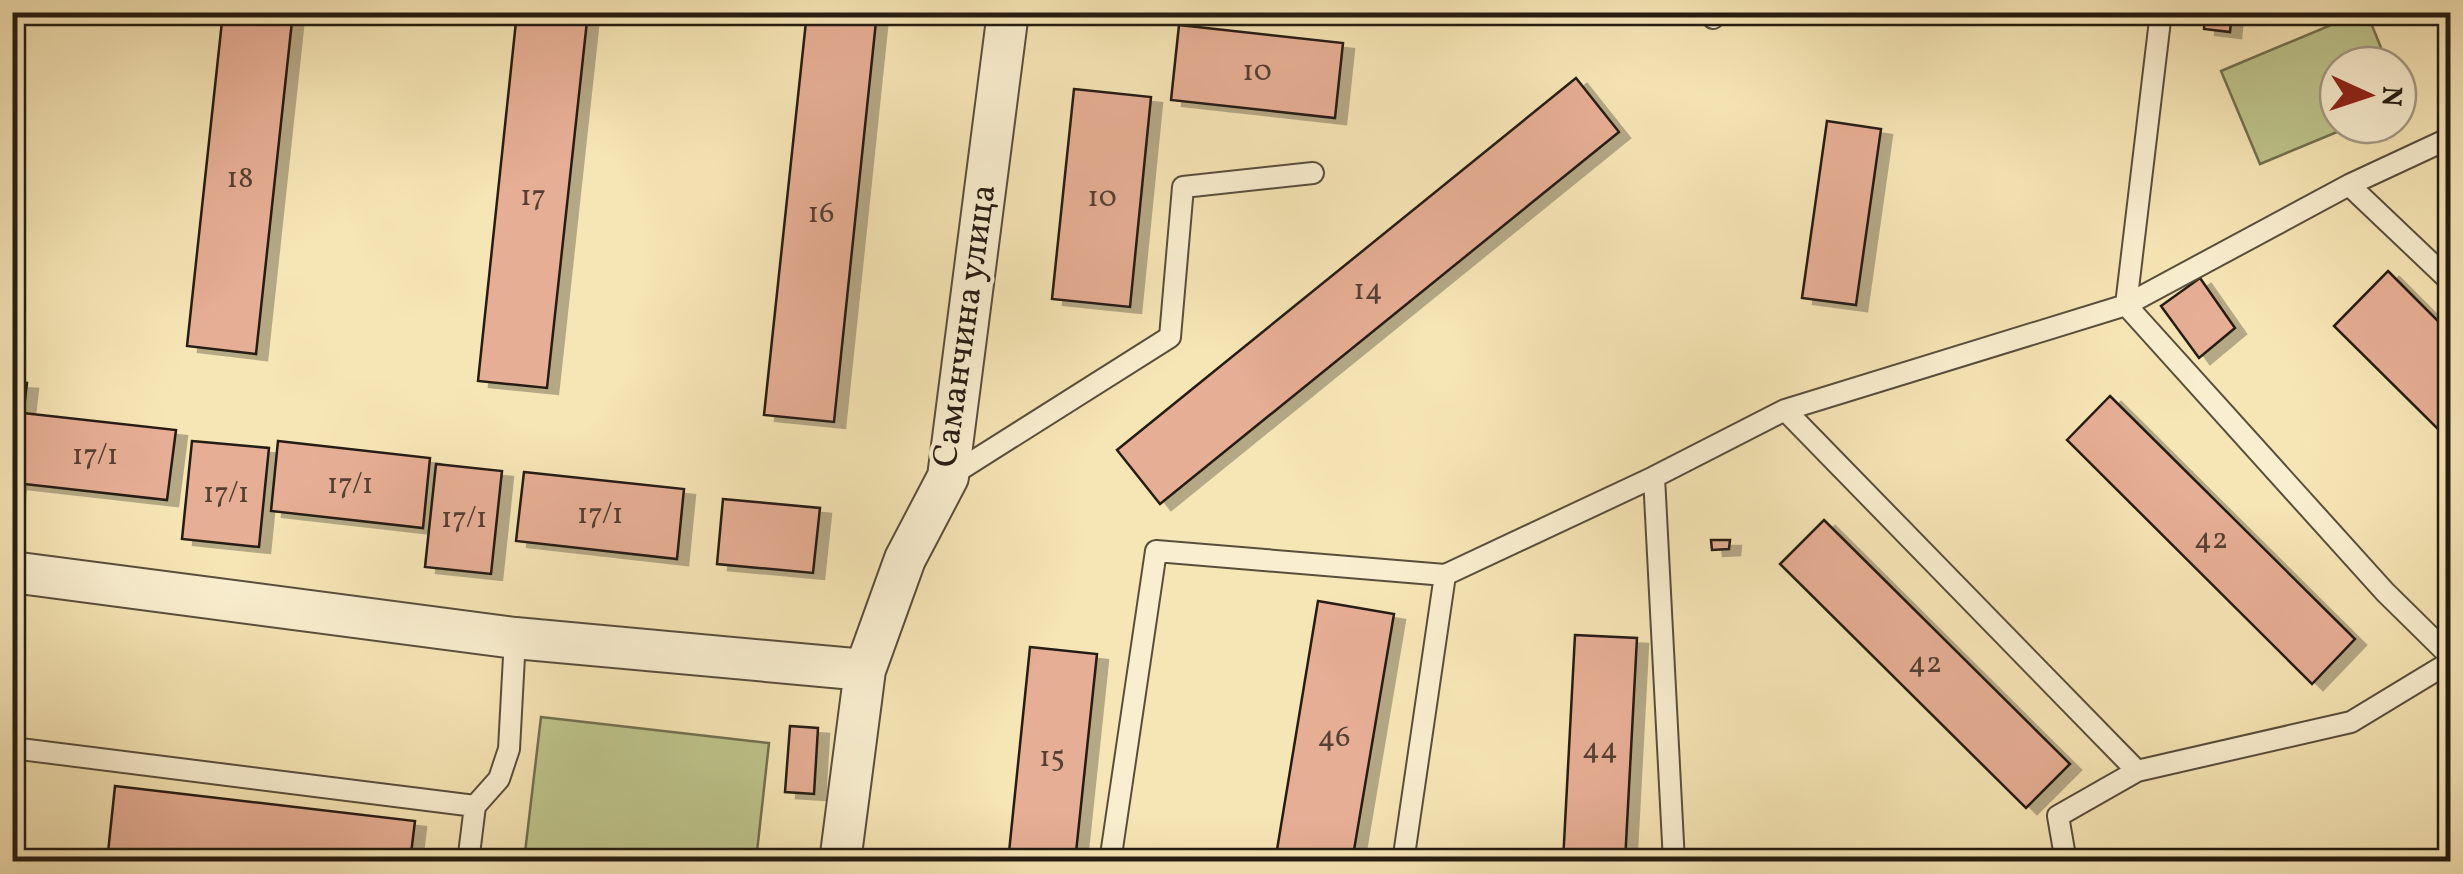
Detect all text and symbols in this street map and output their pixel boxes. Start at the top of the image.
north arrow [2318,45,2418,145]
house number: 10 [1242,51,1272,93]
text: N [2370,85,2410,107]
house number: 18 [227,158,253,200]
house number: 17 [520,176,546,218]
house number: 10 [1087,177,1117,219]
street label: Саманчина улица [922,181,1010,471]
house number: 16 [808,193,834,235]
house number: 14 [1353,270,1383,312]
house number: 17/1 [72,435,118,477]
house number: 17/1 [327,464,373,506]
house number: 17/1 [203,473,249,515]
house number: 17/1 [577,494,623,536]
house number: 17/1 [441,498,487,540]
house number: 42 [2194,519,2228,561]
house number: 42 [1908,643,1942,685]
house number: 46 [1318,717,1350,759]
house number: 44 [1582,729,1618,771]
house number: 15 [1039,737,1065,779]

